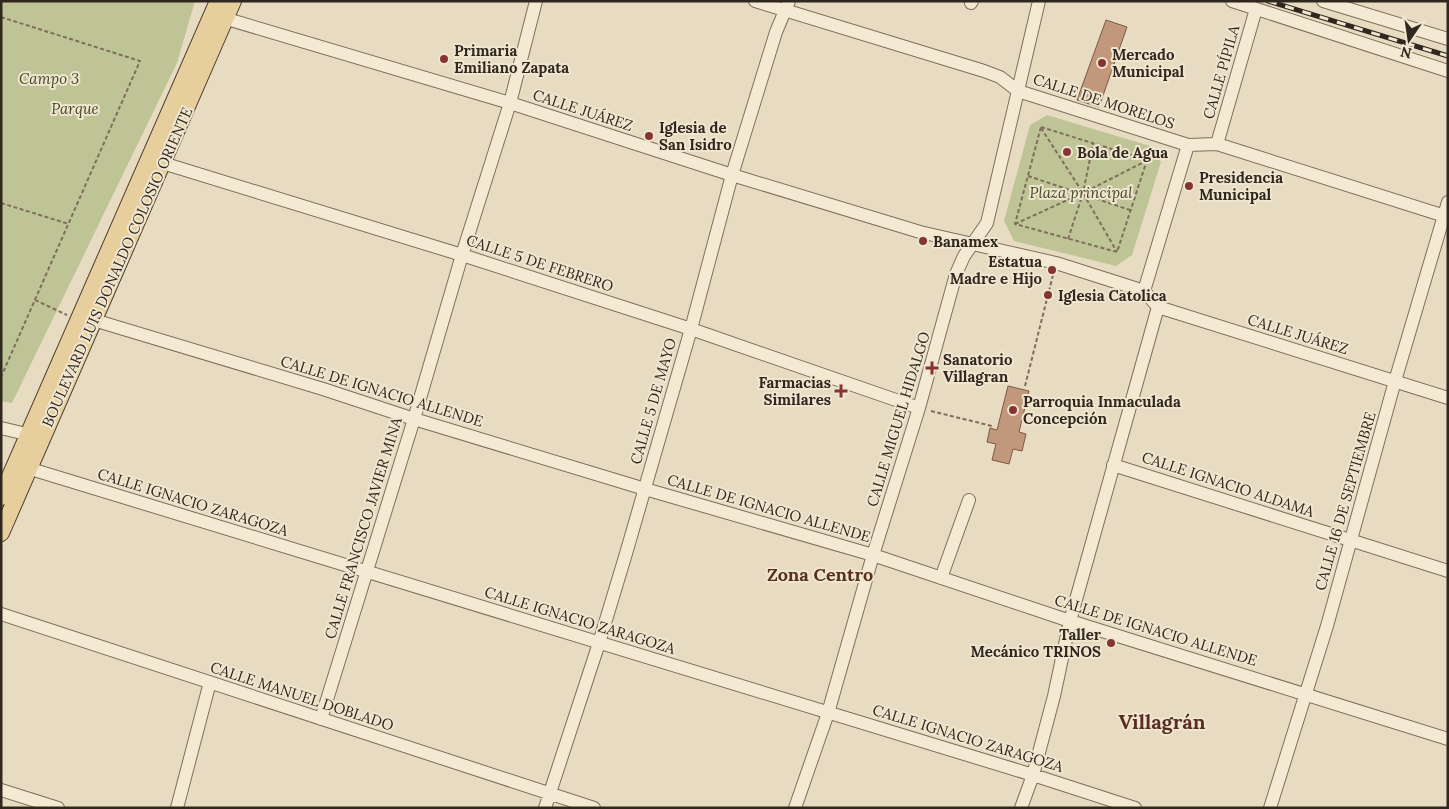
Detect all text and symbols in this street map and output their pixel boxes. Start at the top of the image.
north arrow [1384,15,1434,65]
street label: CALLE PÍPILA [1199,22,1244,121]
place label: Primaria Emiliano Zapata [454,41,569,77]
text: N [1399,43,1413,63]
place label: Mercado Municipal [1112,45,1185,81]
marker: Primaria Emiliano Zapata [438,53,450,65]
marker: Mercado Municipal [1096,57,1108,69]
park label: Campo 3 [19,69,79,88]
street label: CALLE DE MORELOS [1031,69,1177,133]
street label: CALLE JUÁREZ [531,85,635,135]
park label: Parque [51,99,99,118]
street label: BOULEVARD LUIS DONALDO COLOSIO ORIENTE [38,104,196,430]
place label: Iglesia de San Isidro [659,118,732,154]
marker: Iglesia de San Isidro [643,130,655,142]
place label: Bola de Agua [1077,143,1168,162]
marker: Bola de Agua [1061,146,1073,158]
place label: Presidencia Municipal [1199,168,1283,204]
marker: Presidencia Municipal [1183,180,1195,192]
park label: Plaza principal [1029,183,1133,202]
street label: CALLE 5 DE FEBRERO [464,230,616,296]
place label: Banamex [933,232,998,251]
marker: Banamex [917,235,929,247]
place label: Estatua Madre e Hijo [950,252,1042,288]
marker: Estatua Madre e Hijo [1046,264,1058,276]
place label: Iglesia Catolica [1058,286,1167,305]
marker: Iglesia Catolica [1042,289,1054,301]
street label: CALLE JUÁREZ [1245,310,1351,358]
street label: CALLE MIGUEL HIDALGO [862,329,934,509]
street label: CALLE 5 DE MAYO [626,336,680,466]
place label: Sanatorio Villagran [943,350,1013,386]
street label: CALLE DE IGNACIO ALLENDE [278,351,486,431]
marker: Sanatorio Villagran [925,361,939,375]
place label: Farmacias Similares [759,373,831,409]
marker: Farmacias Similares [835,385,847,397]
place label: Parroquia Inmaculada Concepción [1023,392,1181,428]
marker: Parroquia Inmaculada Concepción [1007,404,1019,416]
street label: CALLE 16 DE SEPTIEMBRE [1310,409,1380,593]
street label: CALLE FRANCISCO JAVIER MINA [320,414,406,641]
street label: CALLE IGNACIO ALDAMA [1139,447,1317,521]
street label: CALLE IGNACIO ZARAGOZA [95,464,291,540]
street label: CALLE DE IGNACIO ALLENDE [665,470,873,546]
district label: Zona Centro [767,563,873,586]
street label: CALLE IGNACIO ZARAGOZA [482,582,678,658]
street label: CALLE DE IGNACIO ALLENDE [1052,590,1260,670]
place label: Taller Mecánico TRINOS [971,625,1102,661]
marker: Taller Mecánico TRINOS [1105,637,1117,649]
street label: CALLE MANUEL DOBLADO [208,657,396,735]
street label: CALLE IGNACIO ZARAGOZA [870,700,1066,776]
district label: Villagrán [1118,709,1206,734]

